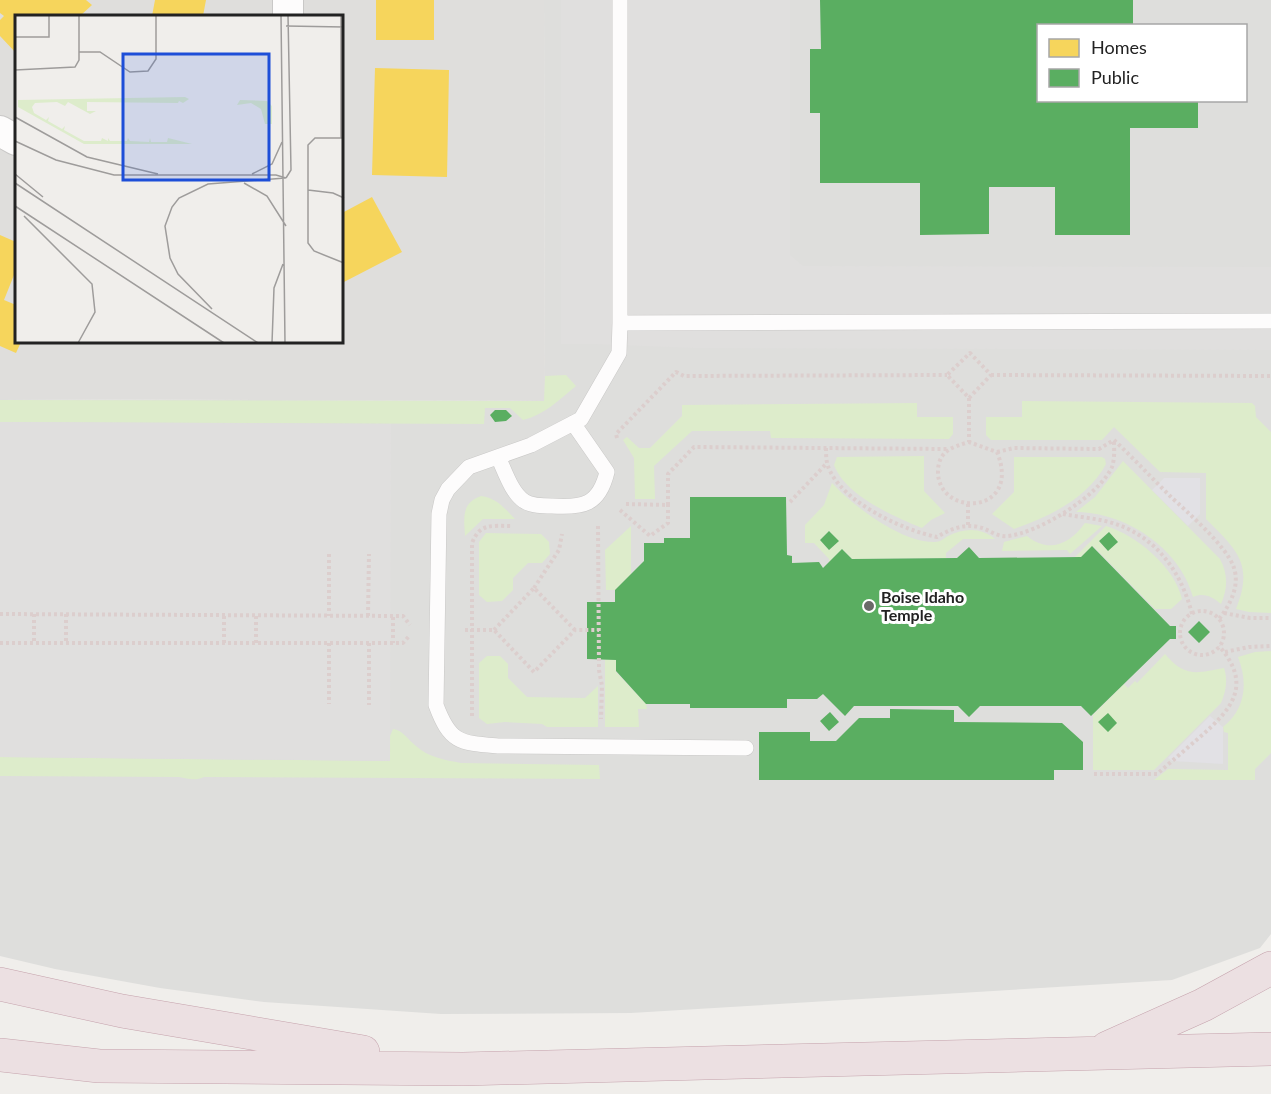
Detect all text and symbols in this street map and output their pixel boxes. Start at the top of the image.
inset map [15,15,344,344]
legend [1037,24,1247,102]
text: Homes [1091,36,1147,58]
text: Public [1091,66,1139,88]
place label: Boise Idaho Temple [881,587,964,624]
marker: Boise Idaho Temple [862,599,876,613]

